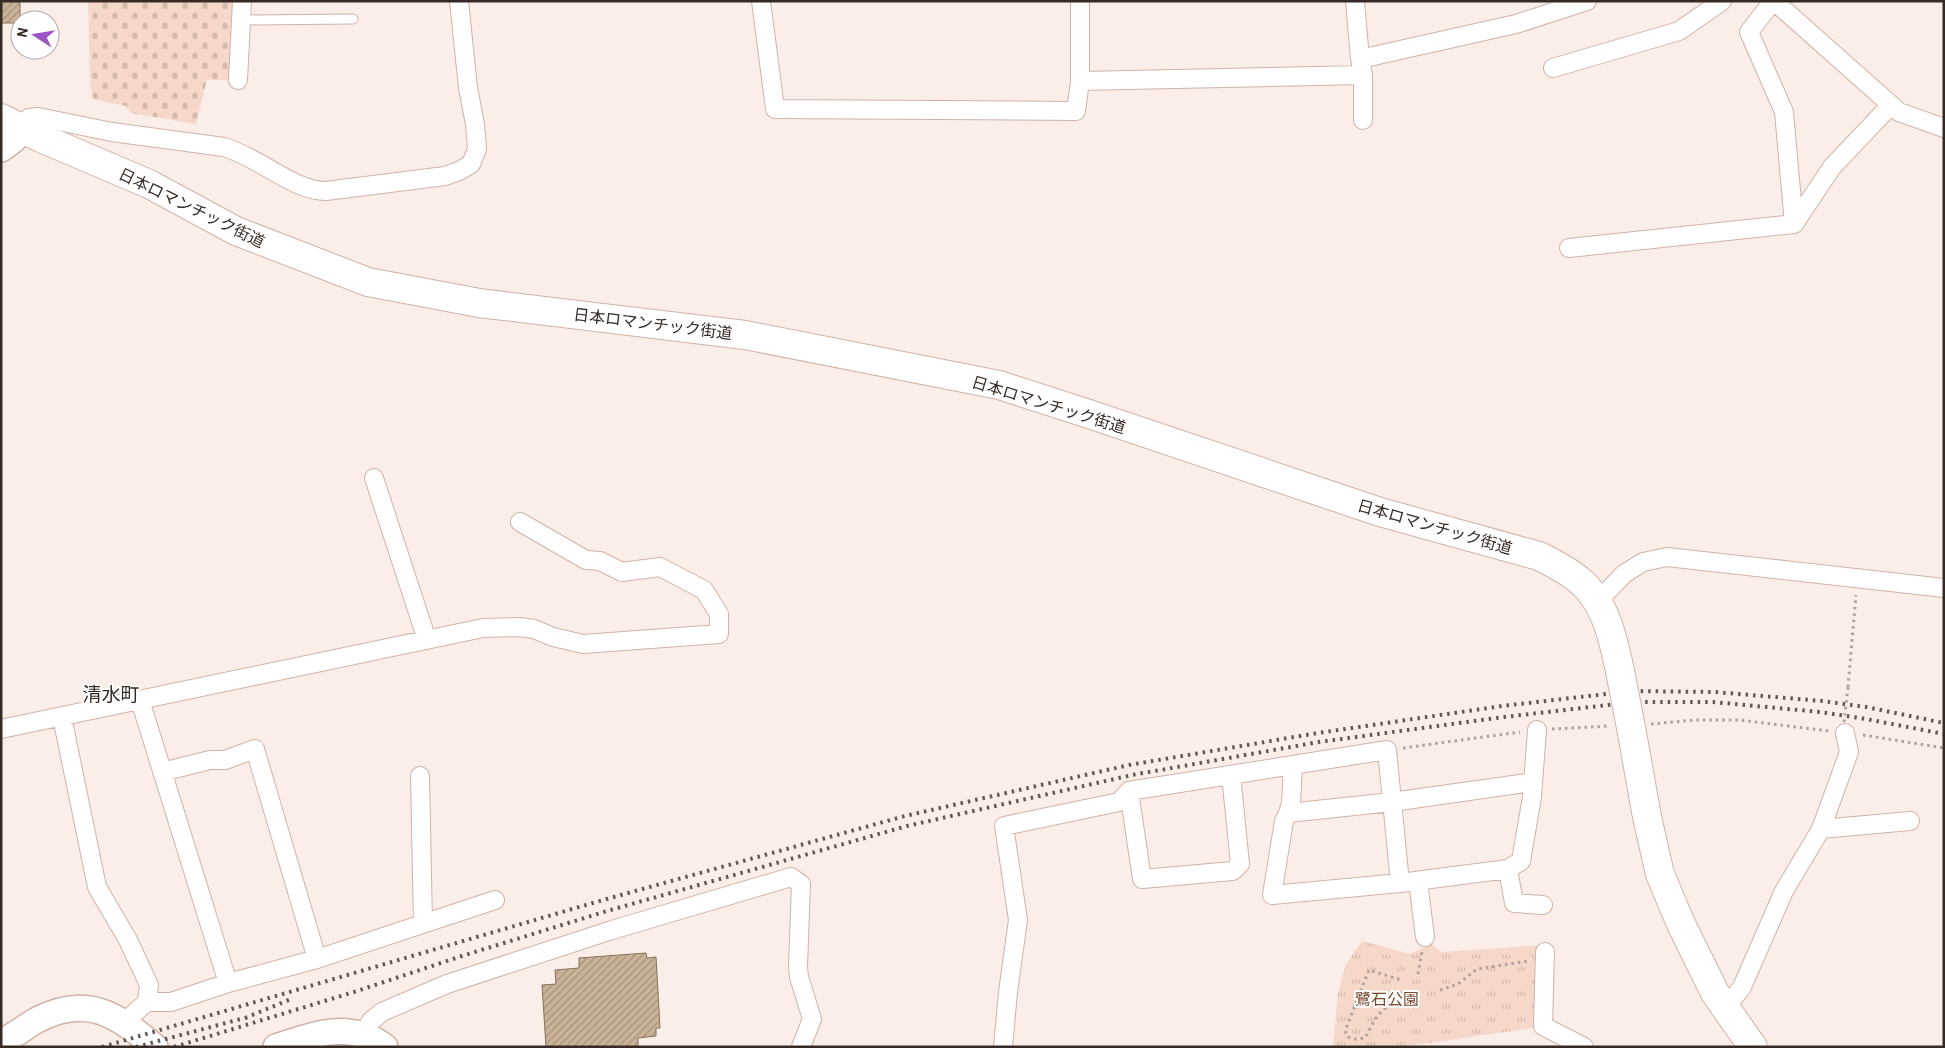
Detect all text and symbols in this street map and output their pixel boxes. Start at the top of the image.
north arrow [10,10,60,60]
text: N [13,26,31,39]
street label: 日本ロマンチック街道 [116,163,268,251]
street label: 日本ロマンチック街道 [572,304,734,342]
street label: 日本ロマンチック街道 [970,372,1128,436]
street label: 日本ロマンチック街道 [1355,495,1515,557]
district label: 清水町 [82,682,140,705]
park label: 鷺石公園 [1355,989,1419,1008]

